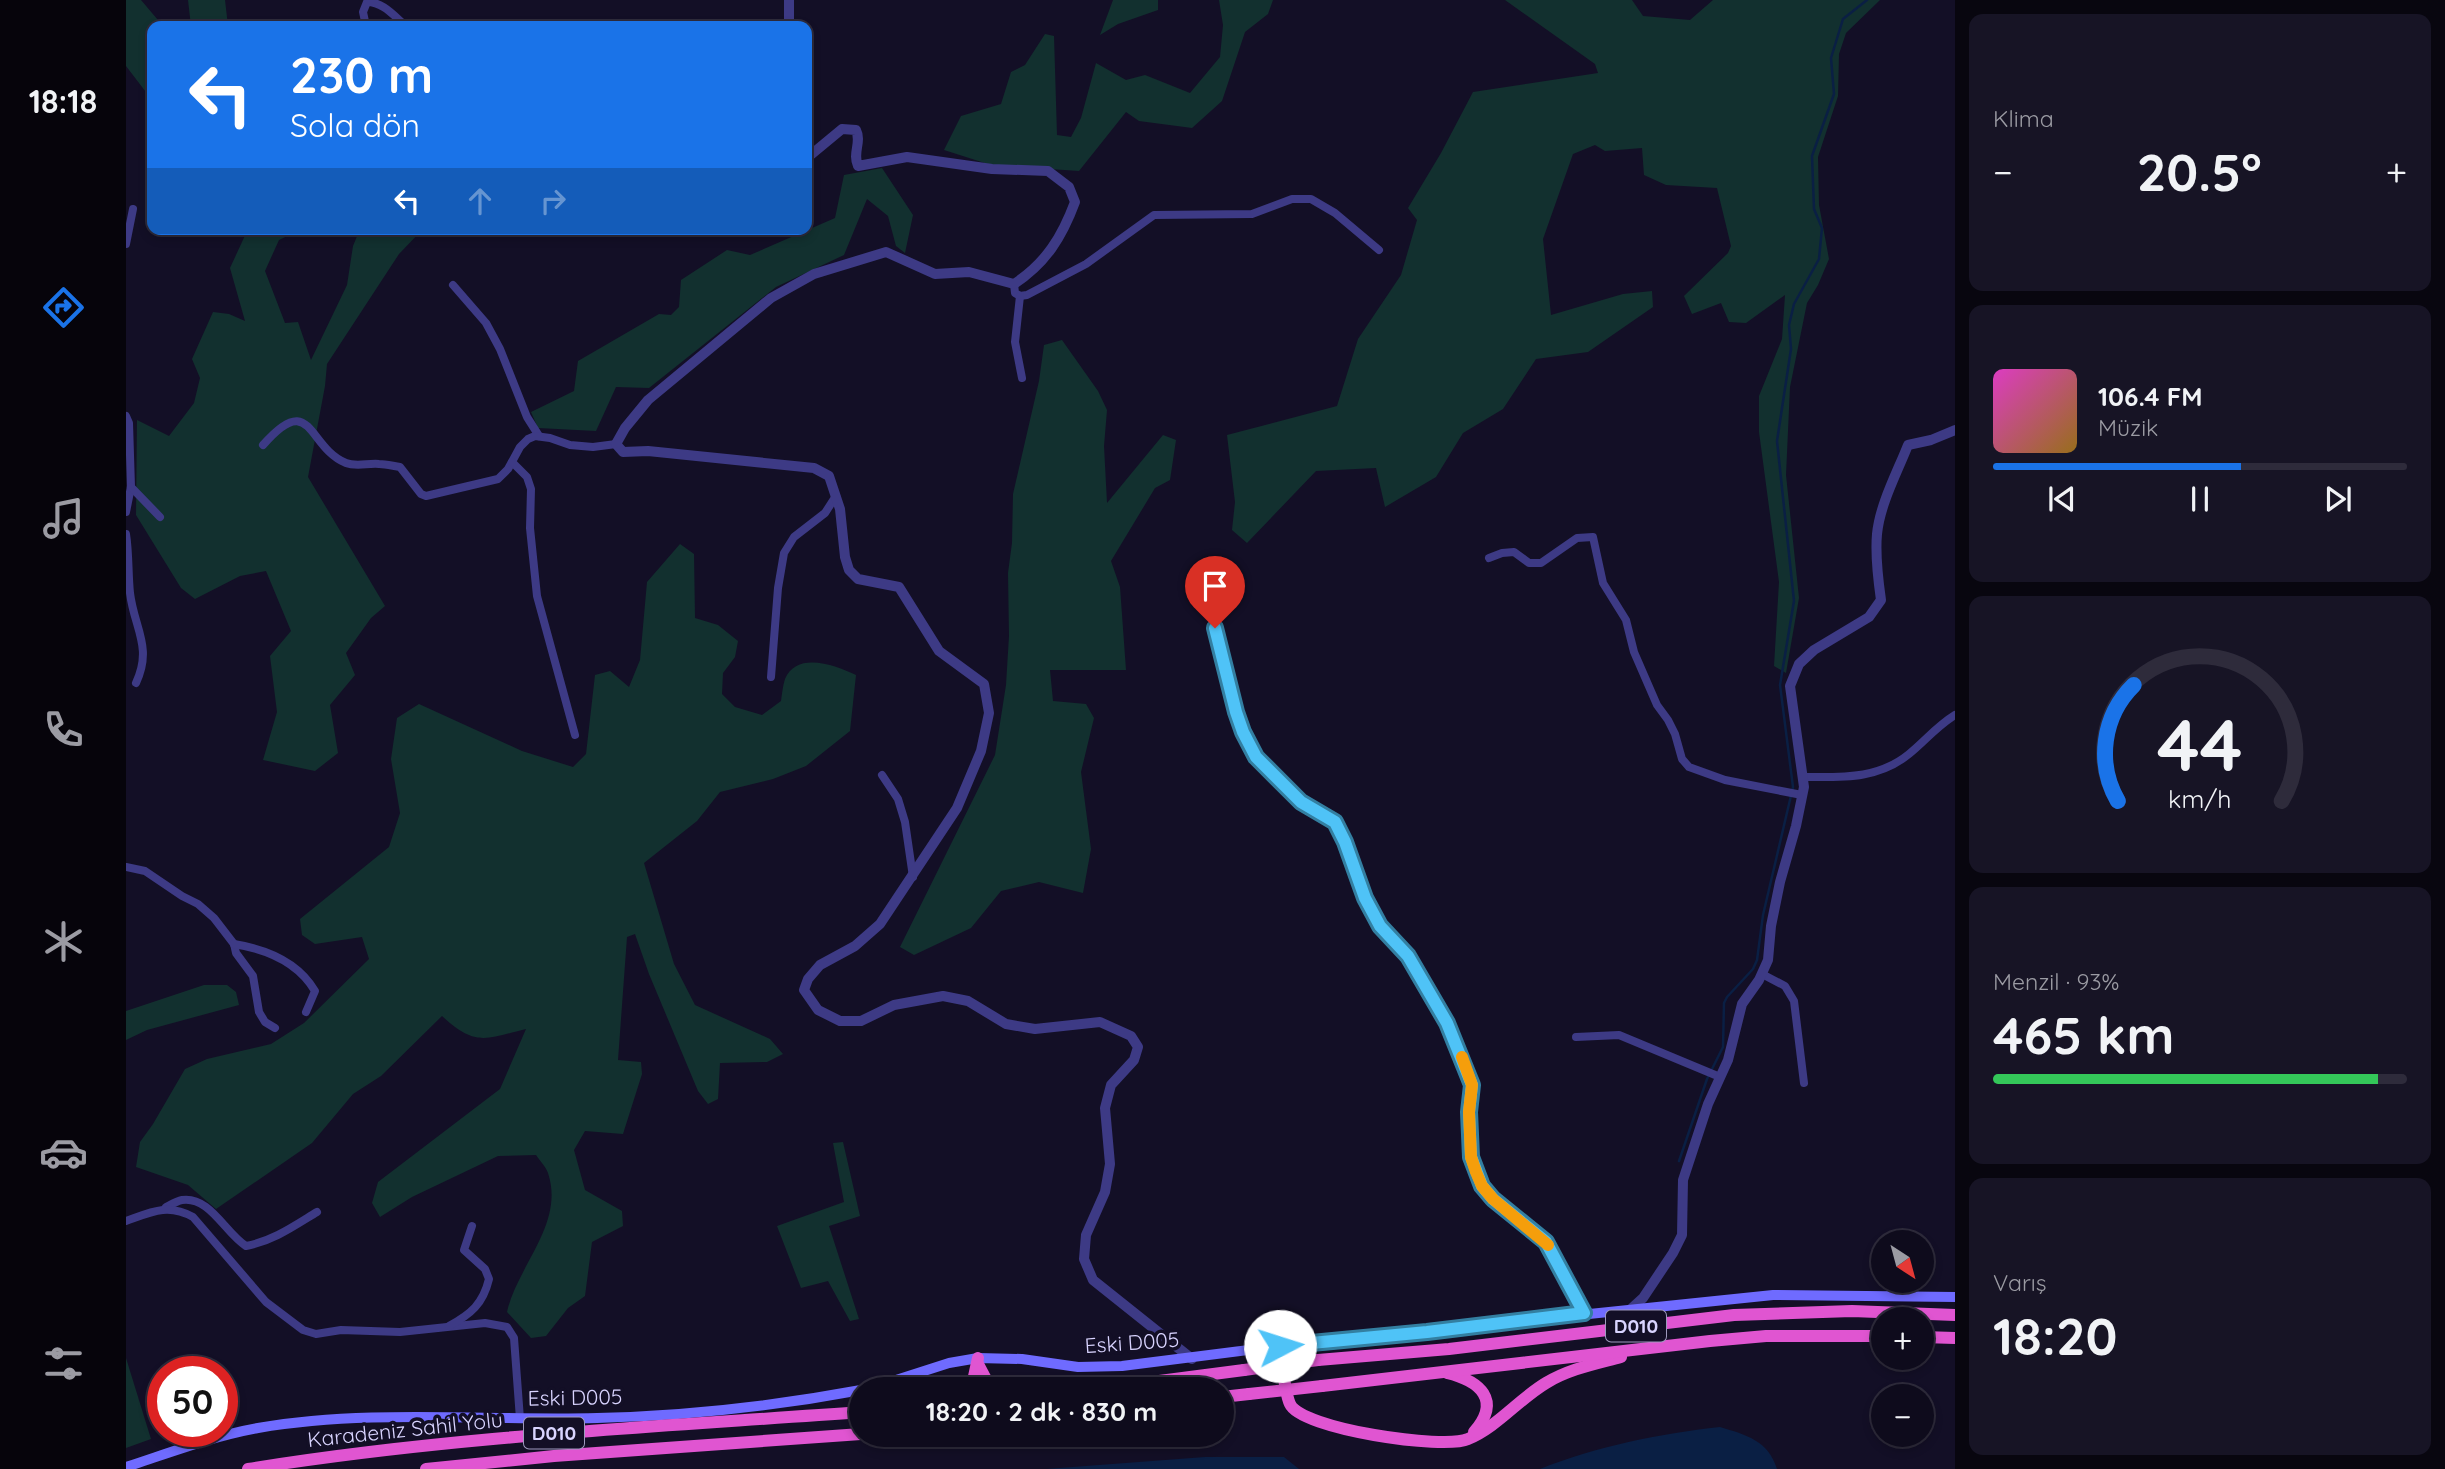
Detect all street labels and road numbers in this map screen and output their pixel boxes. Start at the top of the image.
road number: D010 [1606,1310,1666,1342]
street label: Eski D005 [1084,1326,1180,1358]
street label: Eski D005 [527,1383,623,1411]
street label: Karadeniz Sahil Yolu [306,1406,504,1452]
road number: D010 [524,1418,584,1448]

